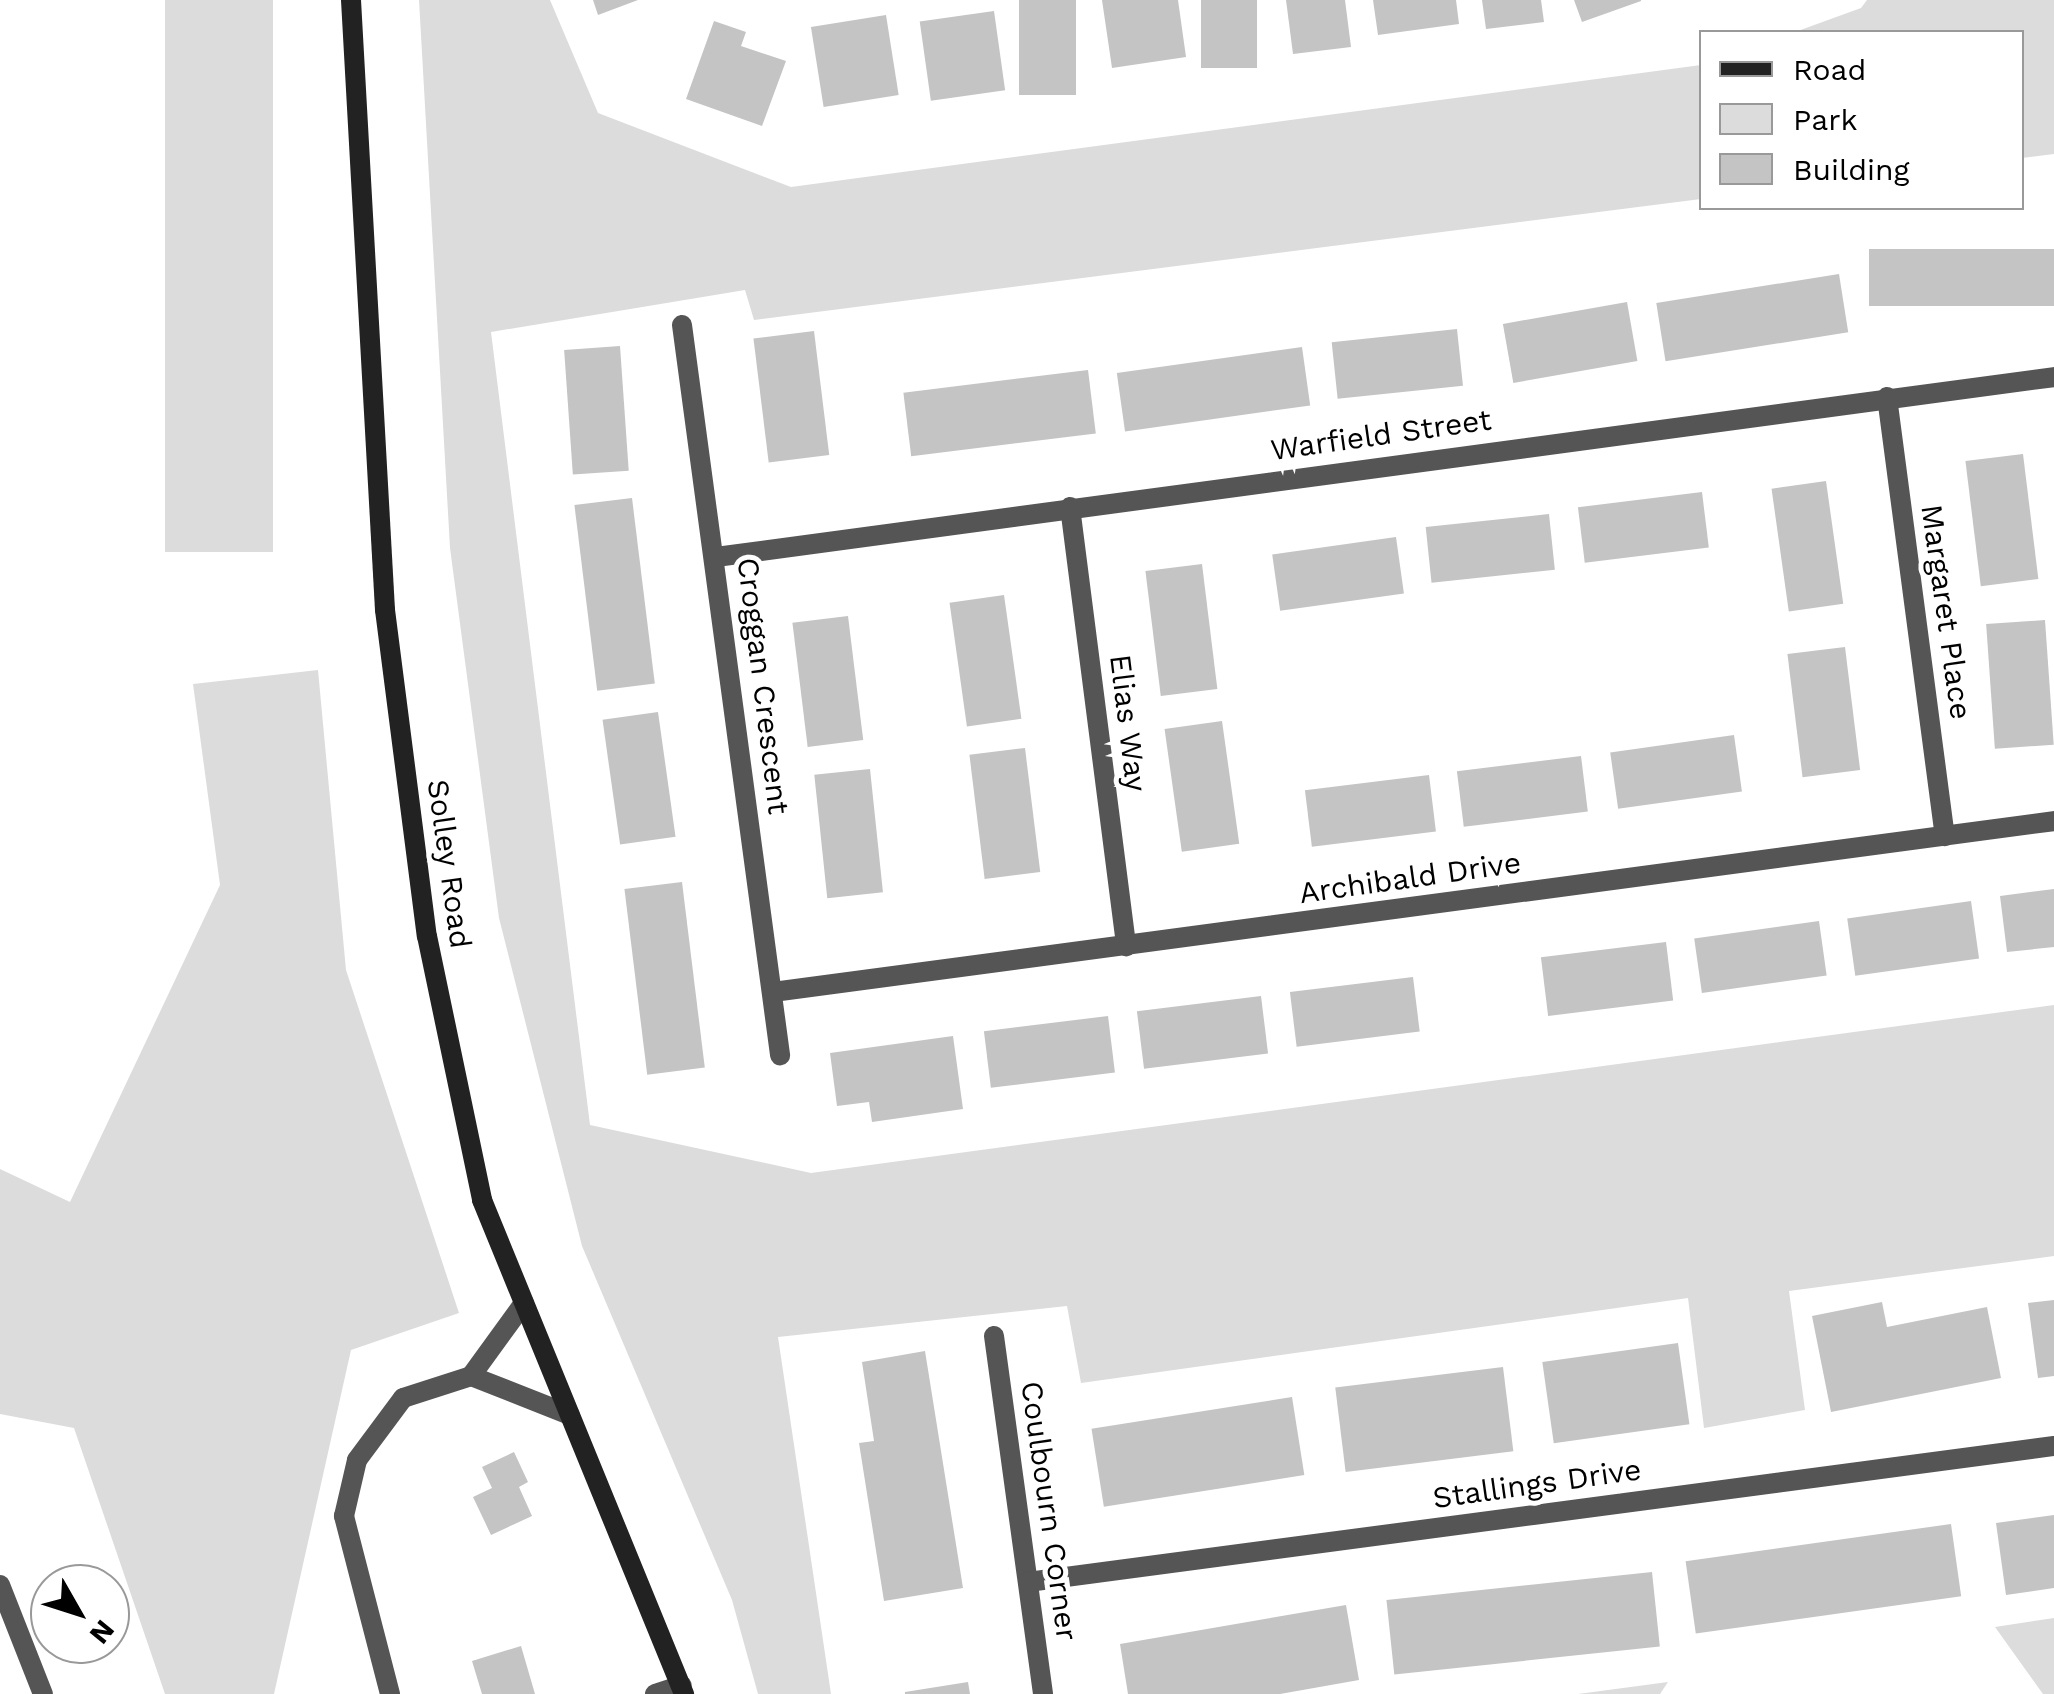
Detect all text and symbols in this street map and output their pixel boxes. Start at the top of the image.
legend [1699,30,2024,210]
text: Road [1793,52,1866,87]
text: Park [1793,102,1858,137]
text: Building [1793,152,1910,187]
street label: Warfield Street [1268,402,1494,468]
street label: Margaret Place [1913,502,1979,722]
street label: Croggan Crescent [729,556,797,816]
street label: Elias Way [1102,652,1154,794]
street label: Solley Road [419,777,479,951]
street label: Archibald Drive [1297,845,1523,911]
street label: Coulbourn Corner [1013,1379,1085,1643]
street label: Stallings Drive [1430,1452,1644,1516]
north arrow [30,1564,130,1664]
text: N [83,1613,122,1650]

